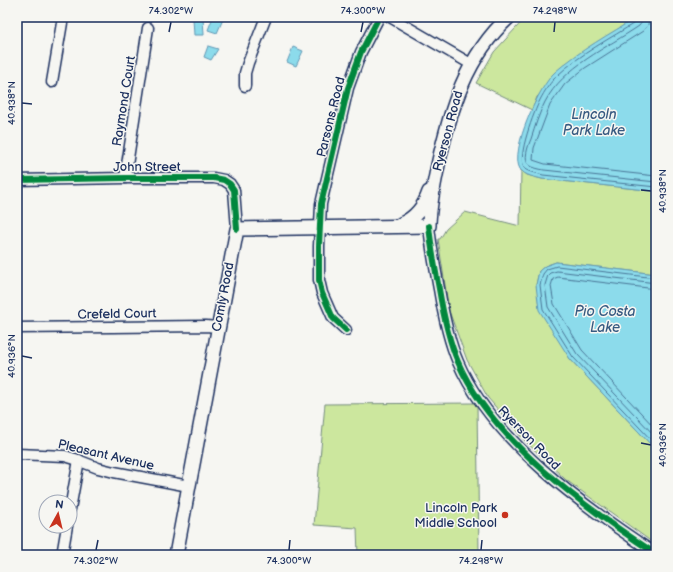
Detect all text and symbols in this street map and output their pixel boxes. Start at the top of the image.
text: 74.302°W [149,5,193,17]
text: 74.300°W [341,5,385,17]
text: 74.298°W [533,5,577,17]
street label: Raymond Court [109,55,139,147]
street label: Parsons Road [313,75,349,159]
text: 40.938°N [6,81,18,125]
street label: Ryerson Road [430,89,466,173]
water label: Lincoln Park Lake [563,106,625,139]
street label: John Street [113,159,181,175]
text: 40.938°N [657,169,669,213]
street label: Comly Road [208,261,238,333]
water label: Pio Costa Lake [574,303,636,336]
street label: Crefeld Court [77,305,157,323]
text: 40.936°N [6,334,18,378]
street label: Ryerson Road [494,403,564,473]
text: 40.936°N [657,423,669,467]
street label: Pleasant Avenue [56,436,156,474]
north arrow [38,494,78,534]
text: N [54,498,64,512]
place label: Lincoln Park Middle School [414,500,498,531]
marker: Lincoln Park Middle School [500,510,510,520]
text: 74.302°W [74,555,118,567]
text: 74.300°W [267,555,311,567]
text: 74.298°W [459,555,503,567]

